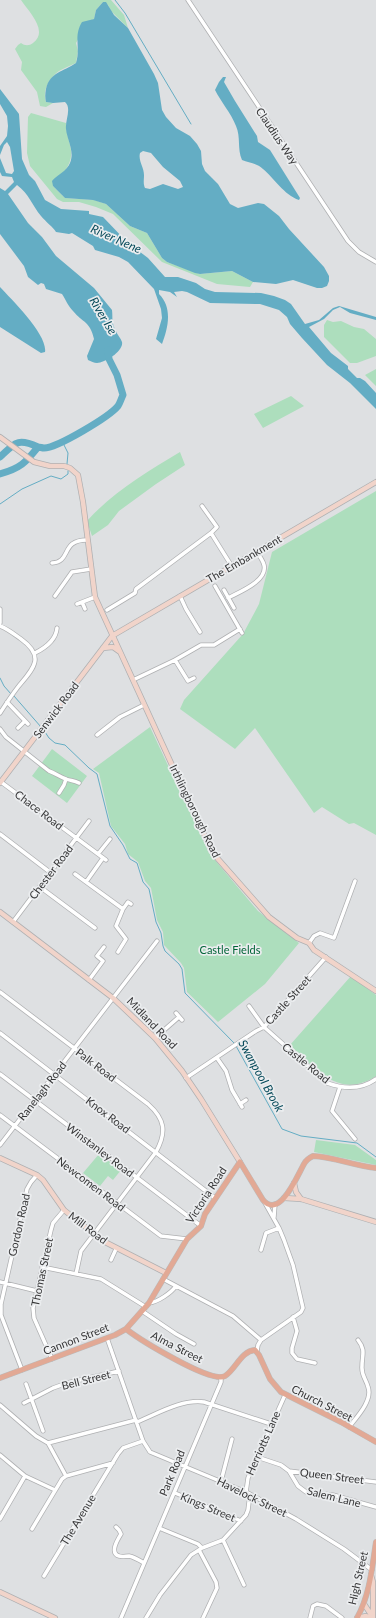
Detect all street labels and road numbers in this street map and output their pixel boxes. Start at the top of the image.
street label: Claudius Way [254,105,301,167]
street label: The Embankment [204,532,284,585]
street label: Senwick Road [30,679,81,740]
street label: Irthlingborough Road [167,762,224,859]
street label: Chace Road [13,787,66,832]
street label: Chester Road [26,842,75,901]
street label: Castle Street [262,972,313,1027]
street label: Midland Road [125,994,180,1051]
street label: Castle Road [280,1040,333,1086]
street label: Palk Road [74,1045,119,1084]
street label: Ranelagh Road [15,1059,69,1123]
street label: Knox Road [84,1094,133,1135]
street label: Winstanley Road [64,1120,137,1179]
street label: Newcomen Road [55,1154,128,1214]
street label: Victoria Road [182,1164,229,1225]
street label: Gordon Road [5,1192,32,1257]
street label: Mill Road [66,1209,110,1246]
street label: Thomas Street [28,1236,55,1307]
street label: Cannon Street [41,1320,111,1357]
street label: Alma Street [149,1328,205,1365]
street label: Bell Street [60,1367,112,1392]
street label: Church Street [290,1382,355,1423]
street label: Herriotts Lane [243,1408,283,1477]
street label: Park Road [156,1448,187,1498]
street label: Queen Street [299,1465,365,1486]
street label: Havelock Street [215,1474,289,1519]
street label: Salem Lane [306,1484,362,1509]
street label: Kings Street [179,1489,238,1524]
street label: The Avenue [57,1492,98,1548]
street label: High Street [345,1550,370,1606]

